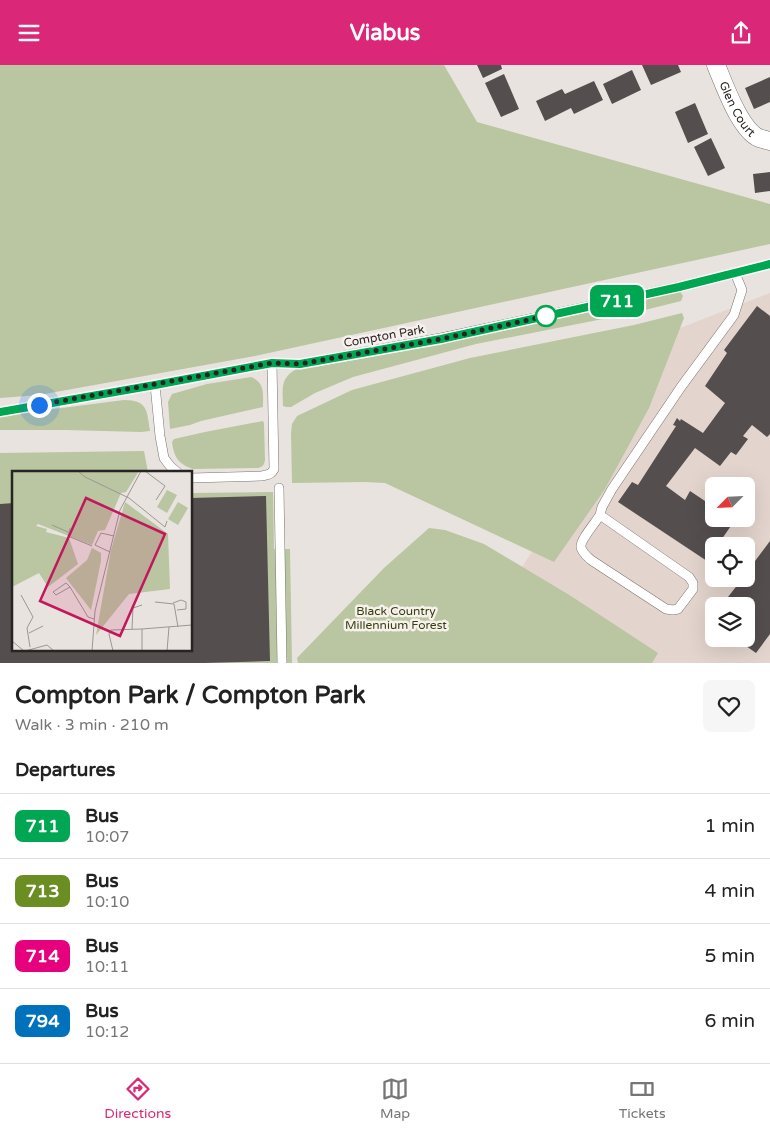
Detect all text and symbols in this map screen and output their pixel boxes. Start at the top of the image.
icon: menu [15,19,43,47]
icon: share [727,19,755,47]
text: Viabus [350,20,420,46]
street label: Glen Court [716,79,758,140]
line badge: 711 [588,285,646,317]
text: 711 [600,290,634,312]
unlabelled marker [535,305,557,327]
street label: Compton Park [342,322,426,350]
your location [27,393,52,418]
inset map [12,471,192,651]
north arrow [705,477,755,527]
map controls [705,477,755,647]
button: locate [705,537,755,587]
button: layers [705,597,755,647]
park label: Black Country Millennium Forest [345,604,447,632]
button: heart [703,680,755,732]
text: Compton Park / Compton Park [15,681,365,710]
text: Walk · 3 min · 210 m [15,715,169,735]
text: Departures [15,759,115,781]
text: Bus [85,805,119,827]
text: 711 [26,815,59,837]
text: 1 min [704,815,755,837]
text: 10:07 [85,827,129,847]
text: Bus [85,870,119,892]
text: 713 [26,880,59,902]
text: 4 min [704,880,755,902]
text: 10:10 [85,892,129,912]
text: Bus [85,935,119,957]
text: 714 [26,945,59,967]
text: 5 min [704,945,755,967]
text: 10:11 [85,957,129,977]
text: Bus [85,1000,119,1022]
text: 794 [26,1010,59,1032]
text: 6 min [704,1010,755,1032]
text: 10:12 [85,1022,129,1042]
tab: Directions [104,1075,171,1122]
tab: Map [380,1075,410,1122]
tab: Tickets [619,1075,666,1122]

